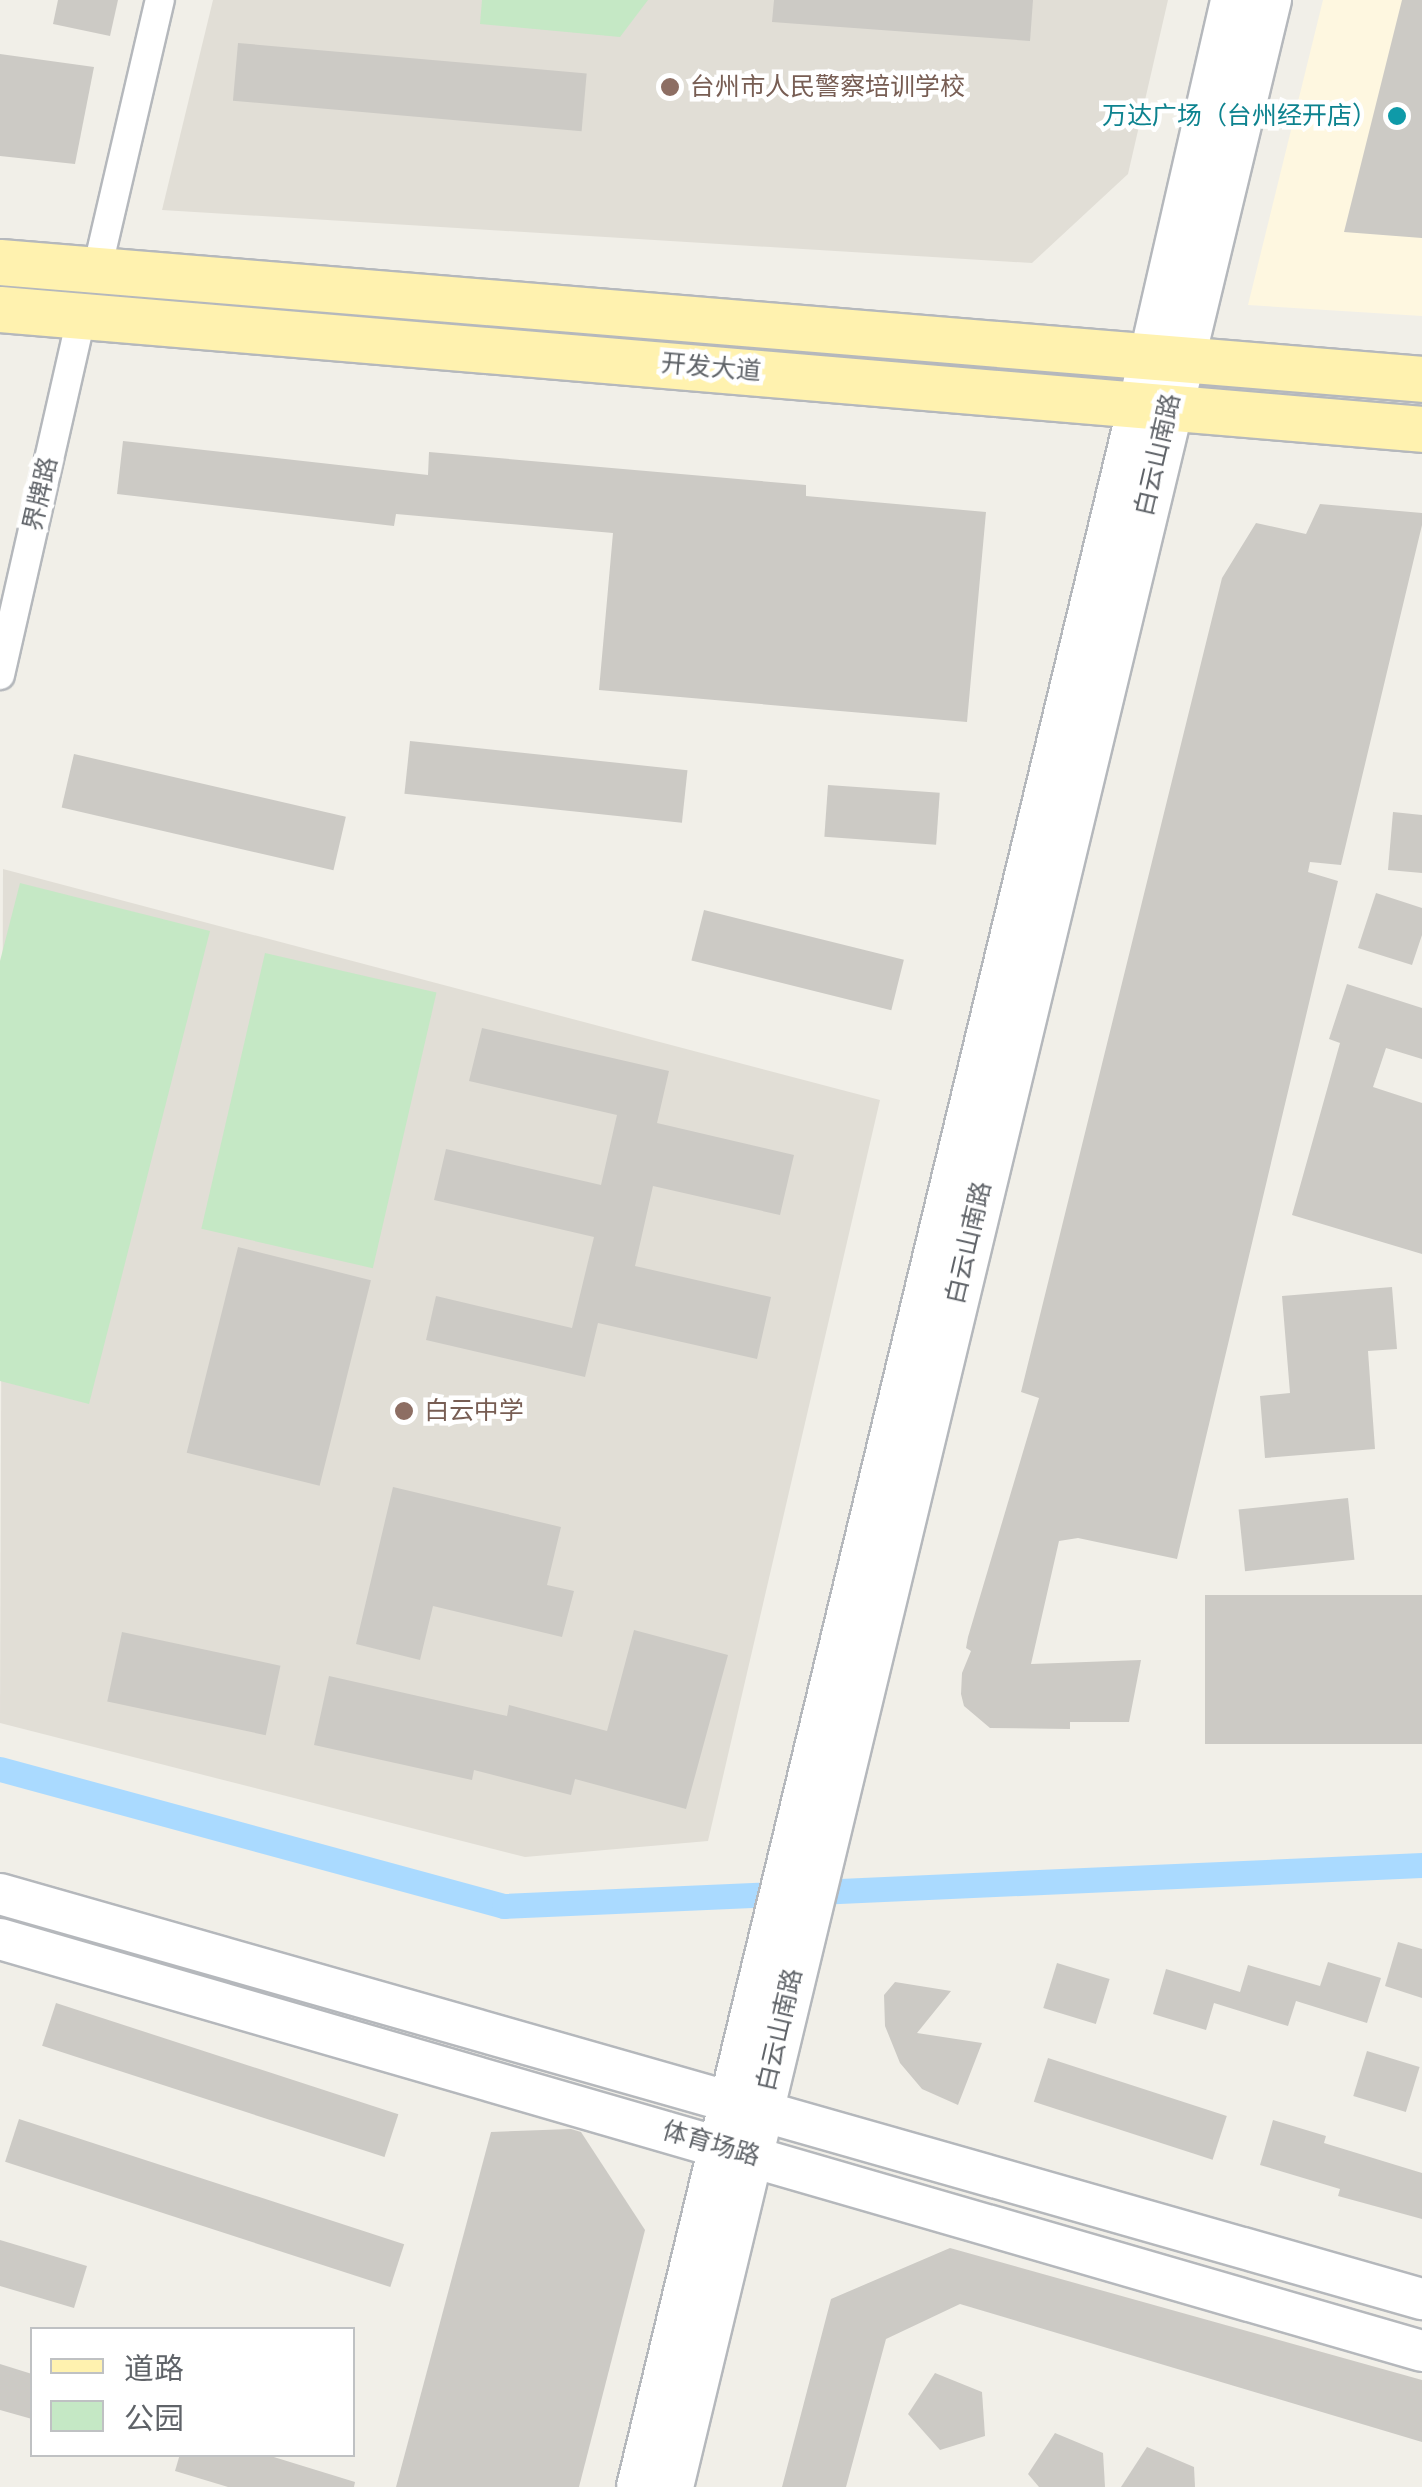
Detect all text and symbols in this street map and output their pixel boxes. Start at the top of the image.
place label: 台州市人民警察培训学校 [690,72,965,102]
marker: 台州市人民警察培训学校 [659,76,681,98]
place label: 万达广场（台州经开店） [1102,101,1377,131]
marker: 万达广场（台州经开店） [1386,105,1408,127]
street label: 开发大道 [660,349,762,387]
street label: 白云山南路 [1129,391,1187,519]
street label: 界牌路 [18,454,64,534]
street label: 白云山南路 [940,1179,998,1307]
place label: 白云中学 [424,1396,524,1426]
marker: 白云中学 [393,1400,415,1422]
street label: 白云山南路 [751,1966,809,2094]
street label: 体育场路 [659,2116,763,2172]
legend [30,2327,355,2457]
text: 道路 [124,2349,184,2388]
text: 公园 [124,2399,184,2438]

